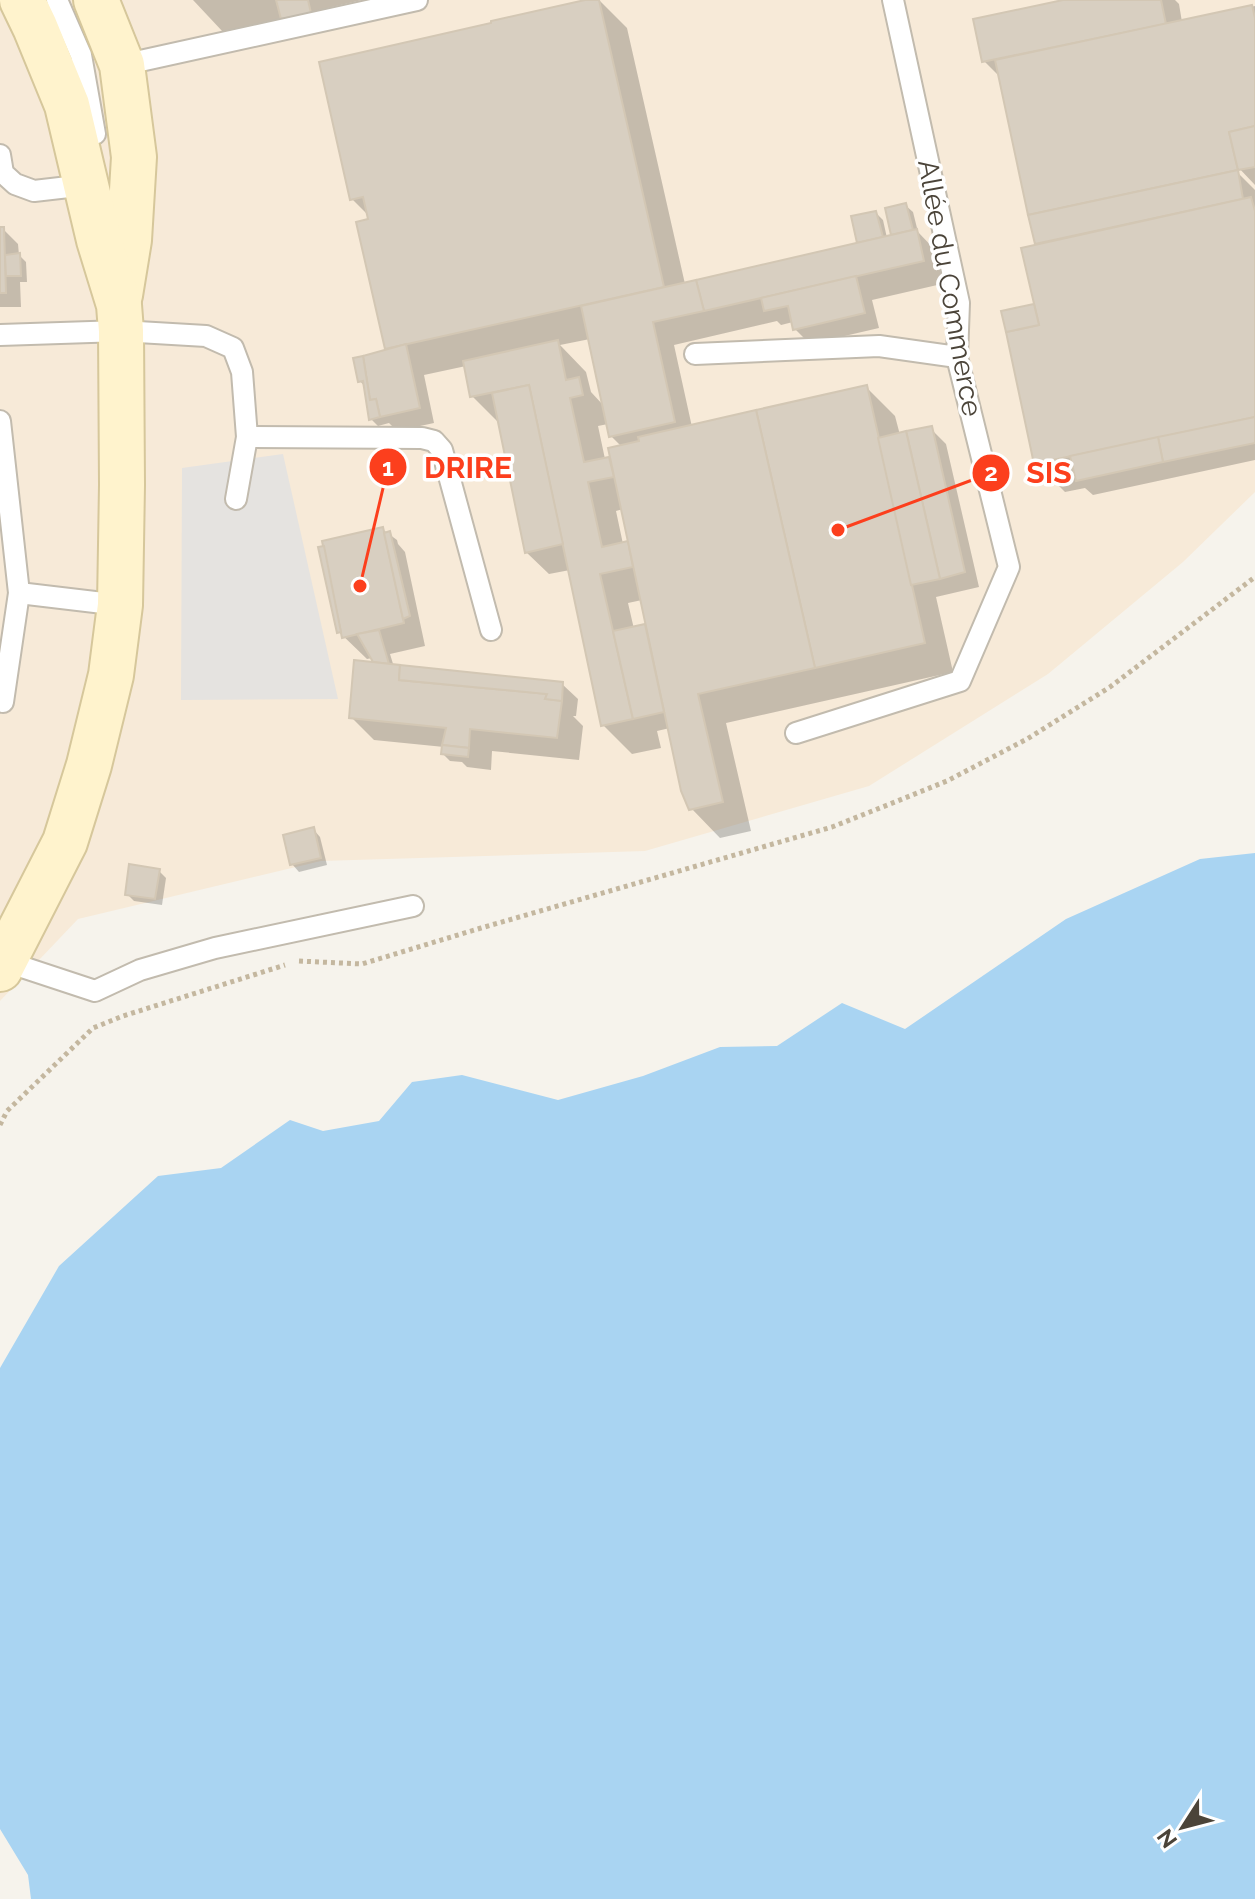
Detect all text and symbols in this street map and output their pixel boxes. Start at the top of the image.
street label: Allée du Commerce [911,157,989,419]
callout: DRIRE [368,440,528,494]
callout: SIS [971,446,1088,500]
text: DRIRE [424,450,512,485]
text: 1 [382,453,394,482]
text: SIS [1026,455,1072,490]
text: 2 [984,458,998,487]
north arrow [1143,1787,1223,1867]
text: N [1151,1824,1182,1853]

